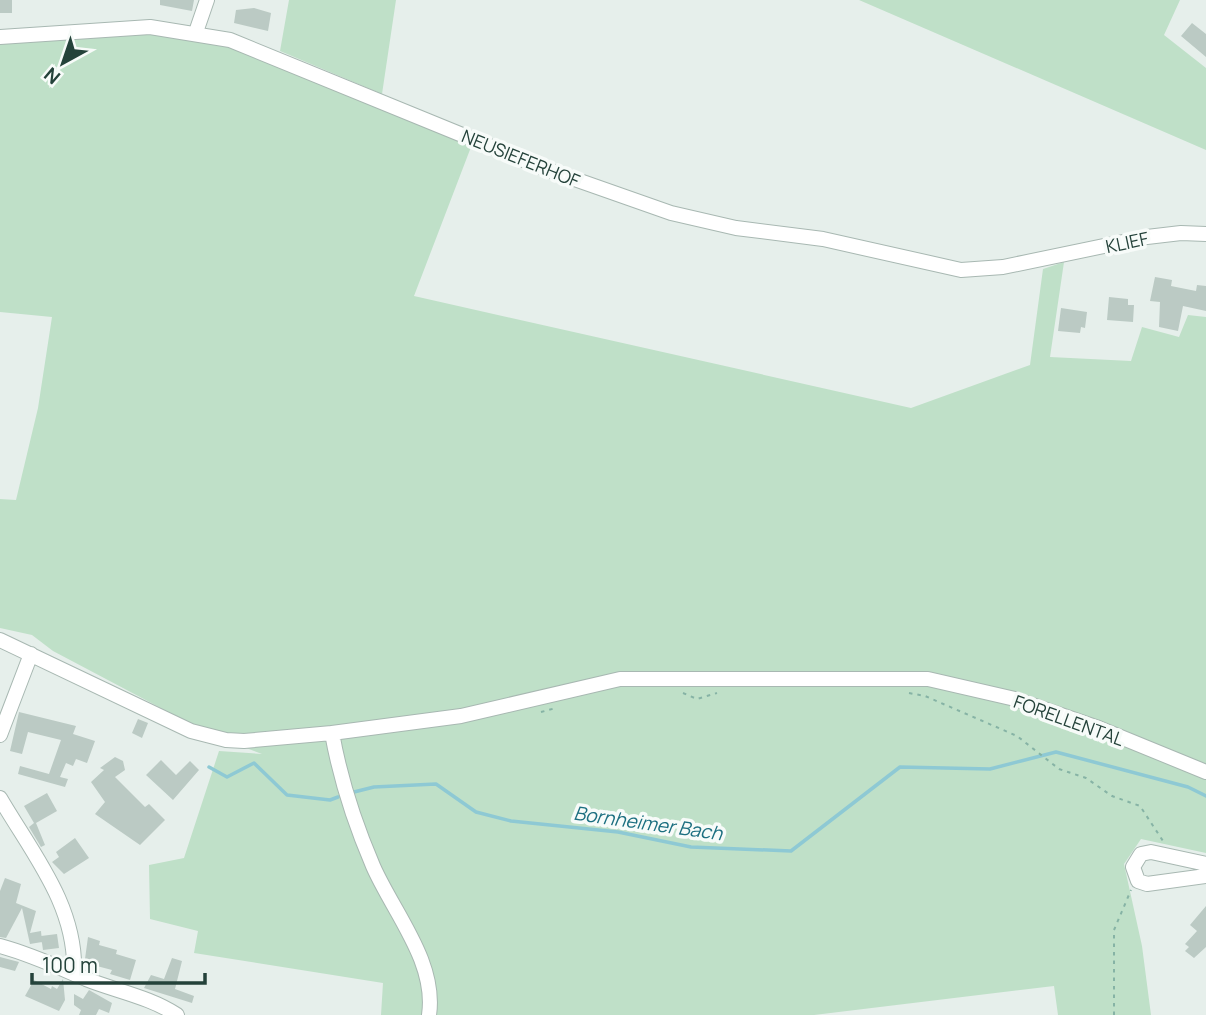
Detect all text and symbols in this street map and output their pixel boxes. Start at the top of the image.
north arrow [28,28,98,98]
text: N [38,62,66,90]
street label: NEUSIEFERHOF [458,123,584,193]
street label: KLIEF [1103,226,1151,258]
street label: FORELLENTAL [1011,689,1127,751]
water label: Bornheimer Bach [572,800,725,846]
scale bar [32,942,205,986]
text: 100 m [42,951,98,979]

